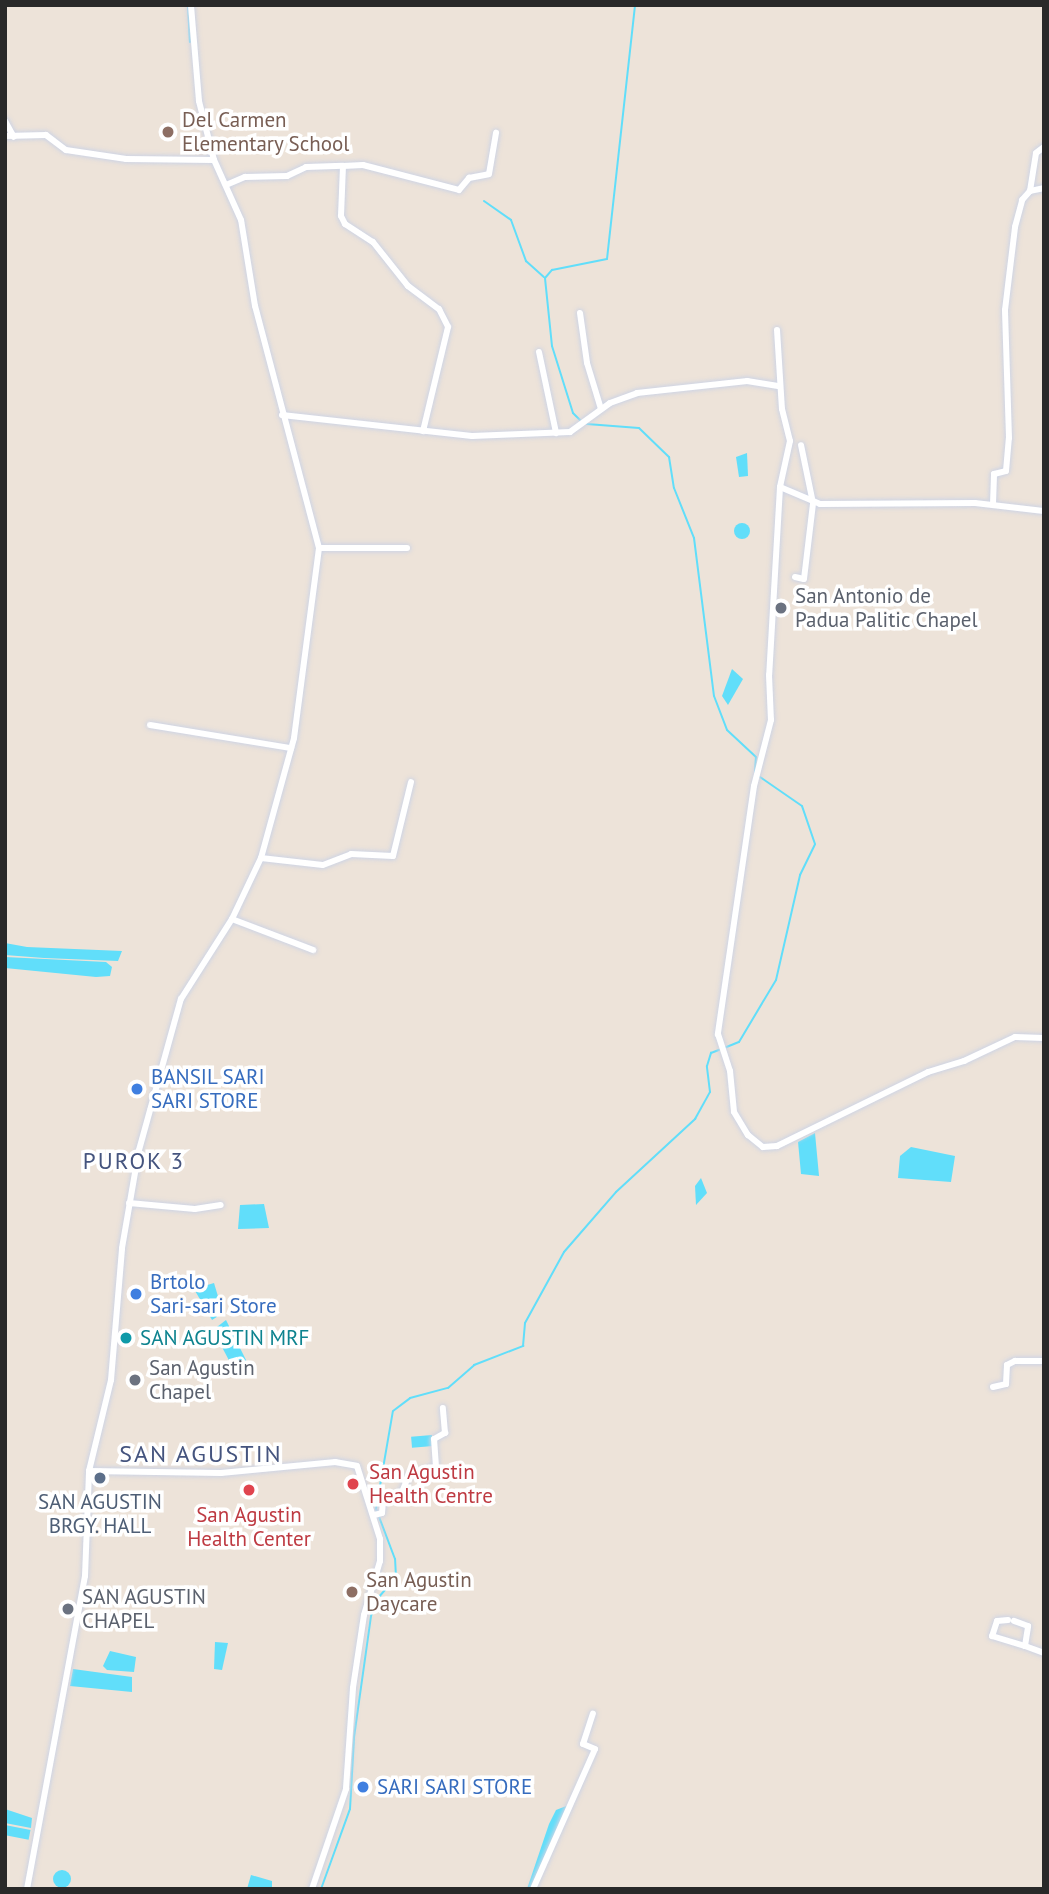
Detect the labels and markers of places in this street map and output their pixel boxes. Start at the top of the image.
place label: Del Carmen Elementary School [182,107,350,157]
marker: Del Carmen Elementary School [160,124,176,140]
place label: San Antonio de Padua Palitic Chapel [795,583,978,633]
marker: San Antonio de Padua Palitic Chapel [773,600,789,616]
place label: BANSIL SARI SARI STORE [151,1064,265,1114]
marker: BANSIL SARI SARI STORE [129,1081,145,1097]
place label: Brtolo Sari-sari Store [150,1269,277,1319]
marker: Brtolo Sari-sari Store [128,1286,144,1302]
place label: SAN AGUSTIN MRF [140,1325,310,1351]
marker: SAN AGUSTIN MRF [118,1330,134,1346]
place label: San Agustin Chapel [149,1355,255,1405]
marker: San Agustin Chapel [127,1372,143,1388]
place label: San Agustin Health Centre [369,1459,493,1509]
marker: SAN AGUSTIN BRGY. HALL [92,1470,108,1486]
marker: San Agustin Health Centre [343,1474,363,1494]
marker: San Agustin Health Center [239,1480,259,1500]
place label: SAN AGUSTIN BRGY. HALL [38,1489,162,1539]
place label: San Agustin Health Center [187,1502,311,1552]
place label: San Agustin Daycare [366,1567,472,1617]
place label: SAN AGUSTIN CHAPEL [82,1584,207,1634]
marker: San Agustin Daycare [344,1584,360,1600]
marker: SAN AGUSTIN CHAPEL [60,1601,76,1617]
place label: SARI SARI STORE [377,1774,532,1800]
marker: SARI SARI STORE [355,1779,371,1795]

